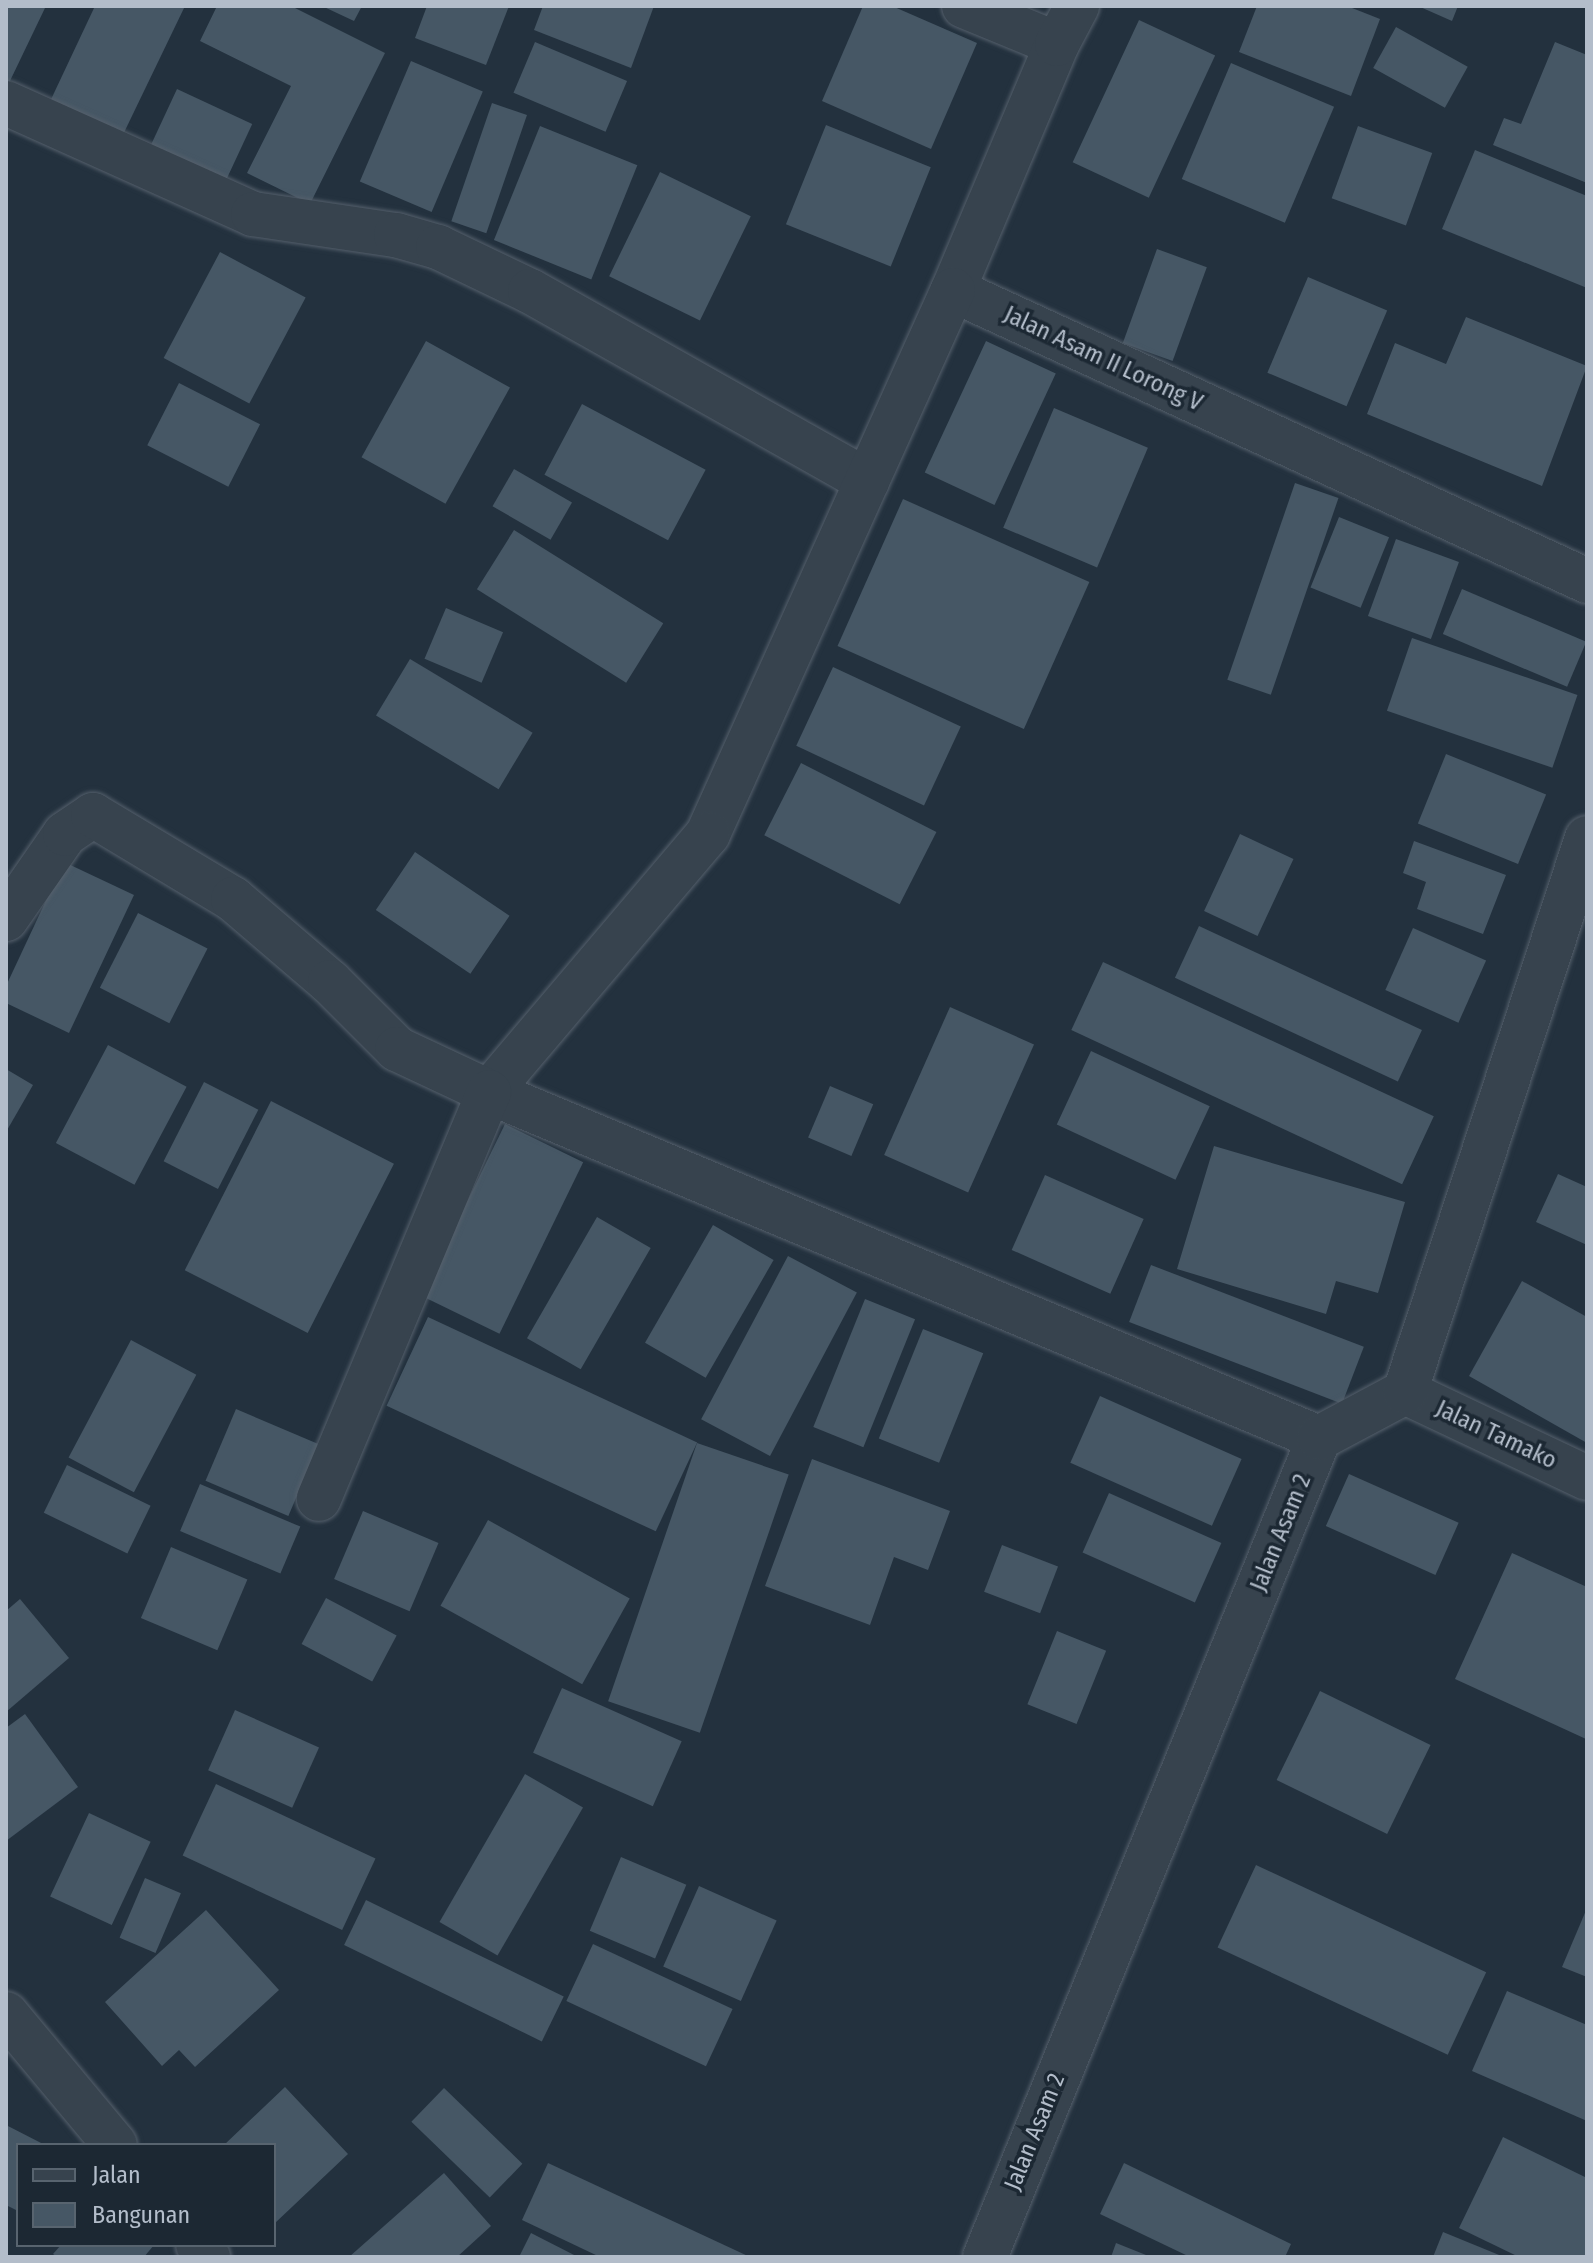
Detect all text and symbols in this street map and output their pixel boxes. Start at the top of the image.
street label: Jalan Asam II Lorong V [999,300,1207,418]
street label: Jalan Tamako [1431,1395,1561,1475]
street label: Jalan Asam 2 [1245,1470,1317,1596]
street label: Jalan Asam 2 [999,2069,1071,2195]
legend [16,2143,276,2247]
text: Jalan [92,2161,141,2189]
text: Bangunan [92,2201,190,2229]

